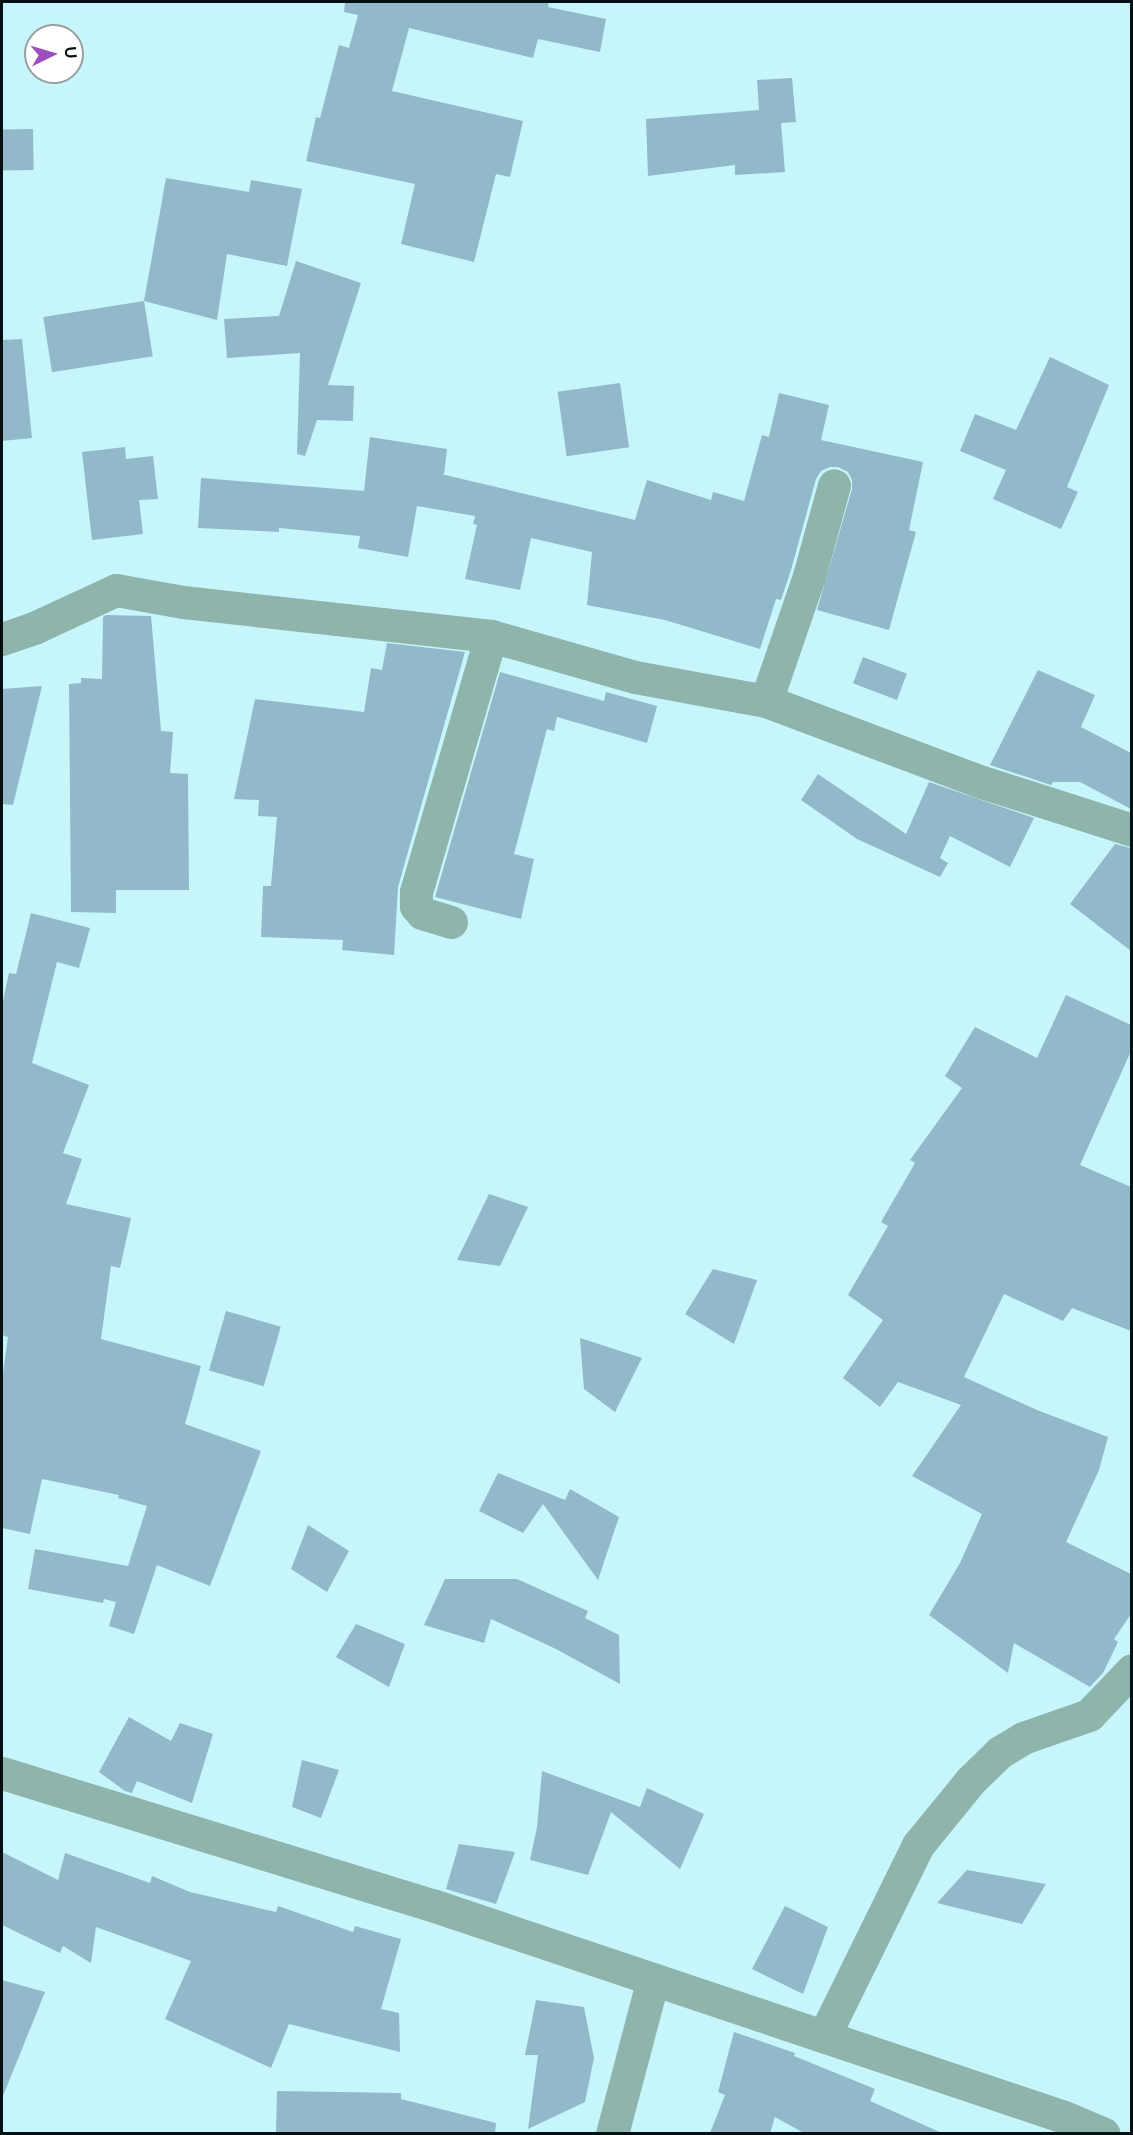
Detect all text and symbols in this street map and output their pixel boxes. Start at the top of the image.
north arrow [24,24,84,84]
text: U [60,46,80,59]

